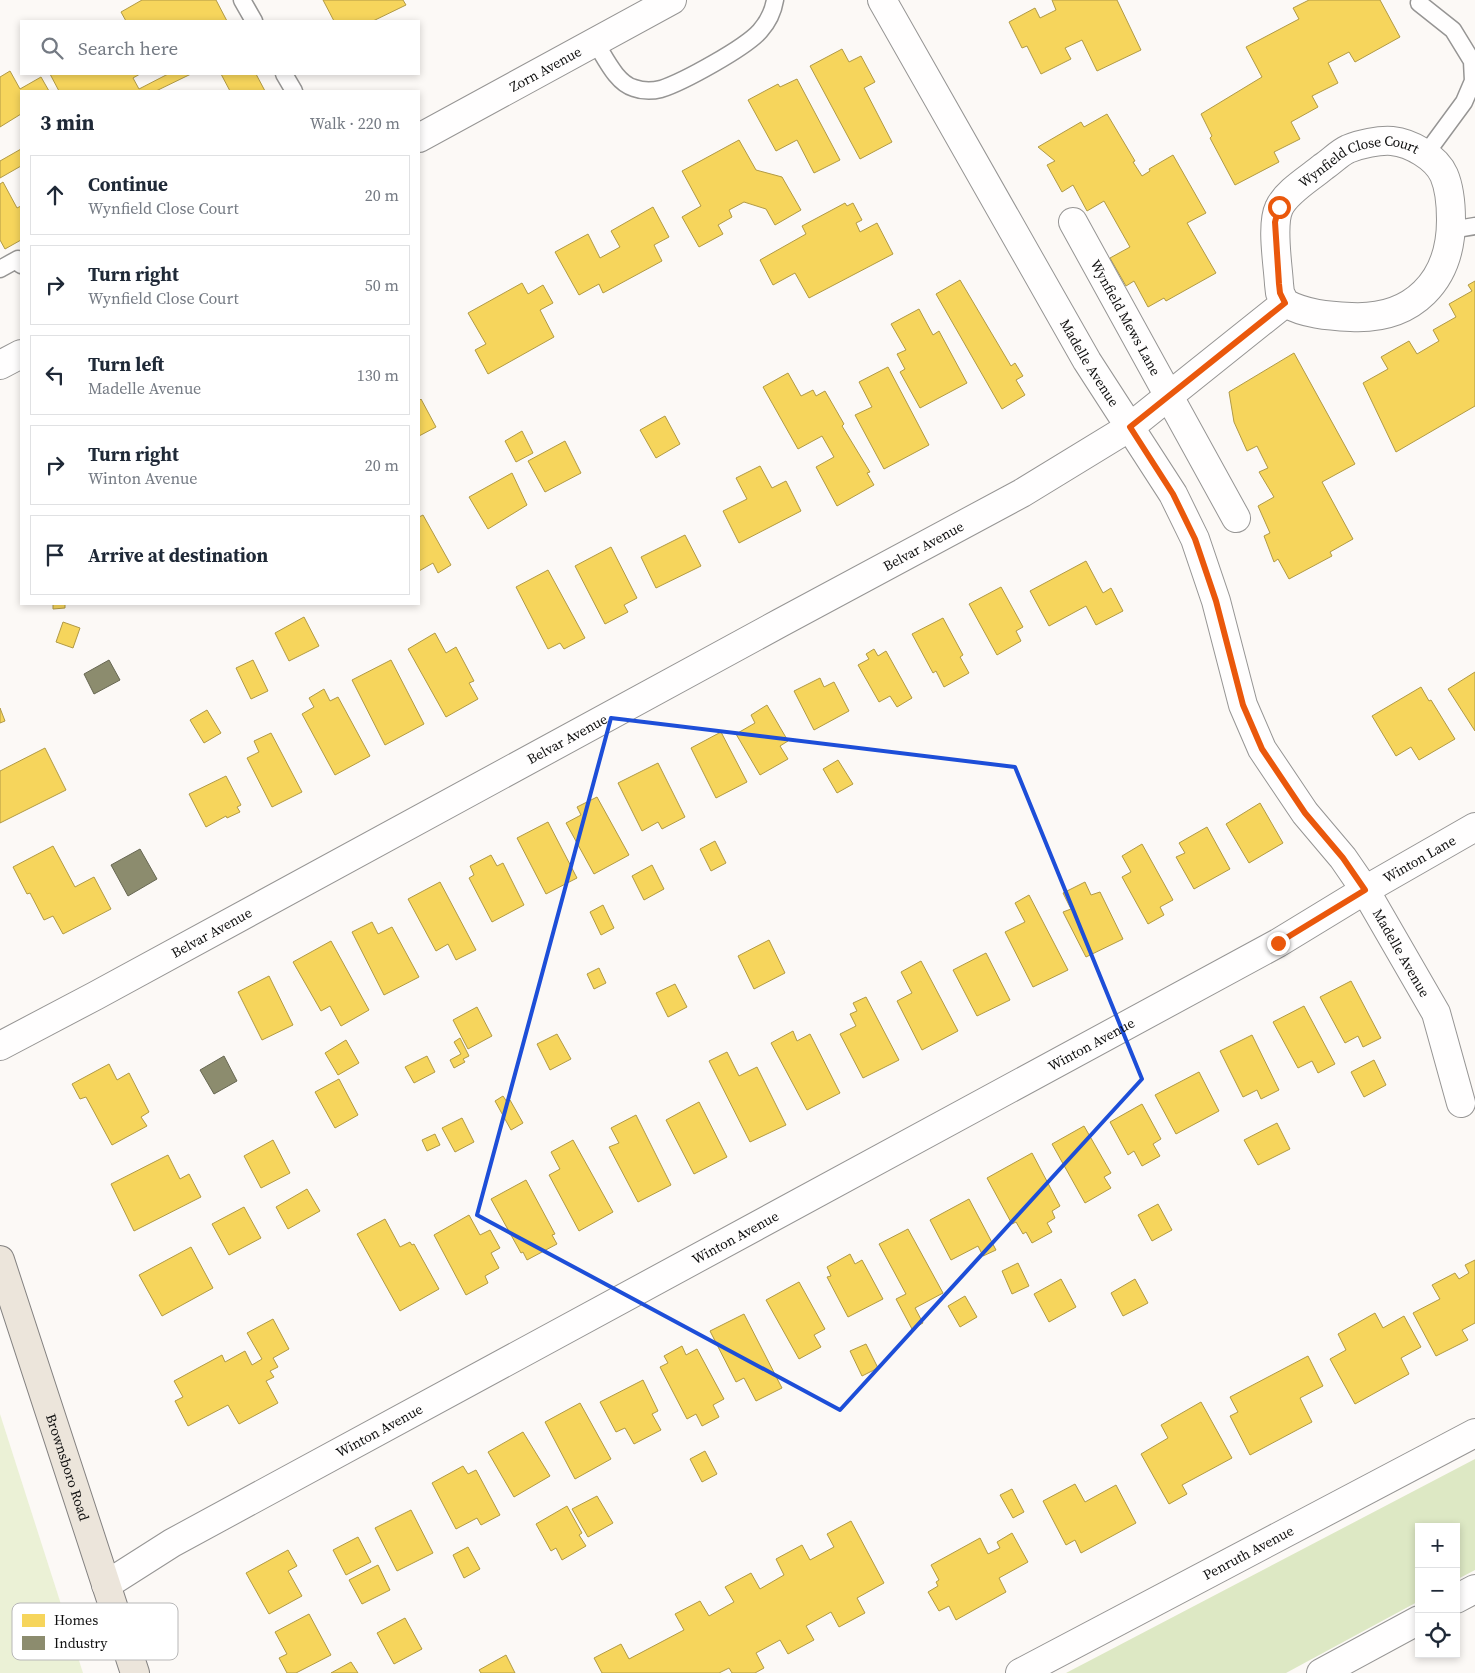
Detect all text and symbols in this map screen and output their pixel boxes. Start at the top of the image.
search box [20,20,420,75]
icon: search [38,34,66,62]
text: Search here [78,35,178,61]
street label: Zorn Avenue [506,41,585,97]
text: 3 min [40,108,95,137]
text: Walk · 220 m [310,112,400,134]
street label: Wynfield Close Court [1294,131,1423,192]
text: Continue [88,171,168,197]
icon: ahead [41,181,69,209]
text: 20 m [365,184,399,206]
route start [1268,196,1291,219]
text: Wynfield Close Court [88,197,239,219]
street label: Wynfield Mews Lane [1086,256,1166,379]
text: Turn right [88,261,179,287]
icon: right [41,271,69,299]
text: 50 m [365,274,399,296]
text: Wynfield Close Court [88,287,239,309]
street label: Madelle Avenue [1055,315,1124,410]
text: Turn left [88,351,164,377]
icon: left [41,361,69,389]
text: 130 m [357,364,399,386]
text: Madelle Avenue [88,377,201,399]
text: Turn right [88,441,179,467]
icon: right [41,451,69,479]
text: 20 m [365,454,399,476]
text: Winton Avenue [88,467,197,489]
street label: Belvar Avenue [879,516,967,576]
icon: arrive [41,541,69,569]
text: Arrive at destination [88,542,268,568]
street label: Belvar Avenue [523,709,611,769]
street label: Winton Lane [1379,830,1459,888]
street label: Belvar Avenue [168,903,255,963]
street label: Madelle Avenue [1368,905,1435,1001]
route end [1267,932,1290,955]
street label: Winton Avenue [1044,1013,1138,1076]
street label: Winton Avenue [688,1206,782,1269]
street label: Winton Avenue [332,1399,426,1462]
street label: Brownsboro Road [41,1411,95,1523]
street label: Penruth Avenue [1199,1520,1297,1585]
map controls [1415,1523,1460,1658]
button: + [1415,1523,1460,1568]
button: − [1415,1568,1460,1613]
legend [12,1603,178,1660]
text: Homes [54,1610,98,1630]
button: locate [1415,1613,1460,1658]
text: Industry [54,1633,108,1653]

